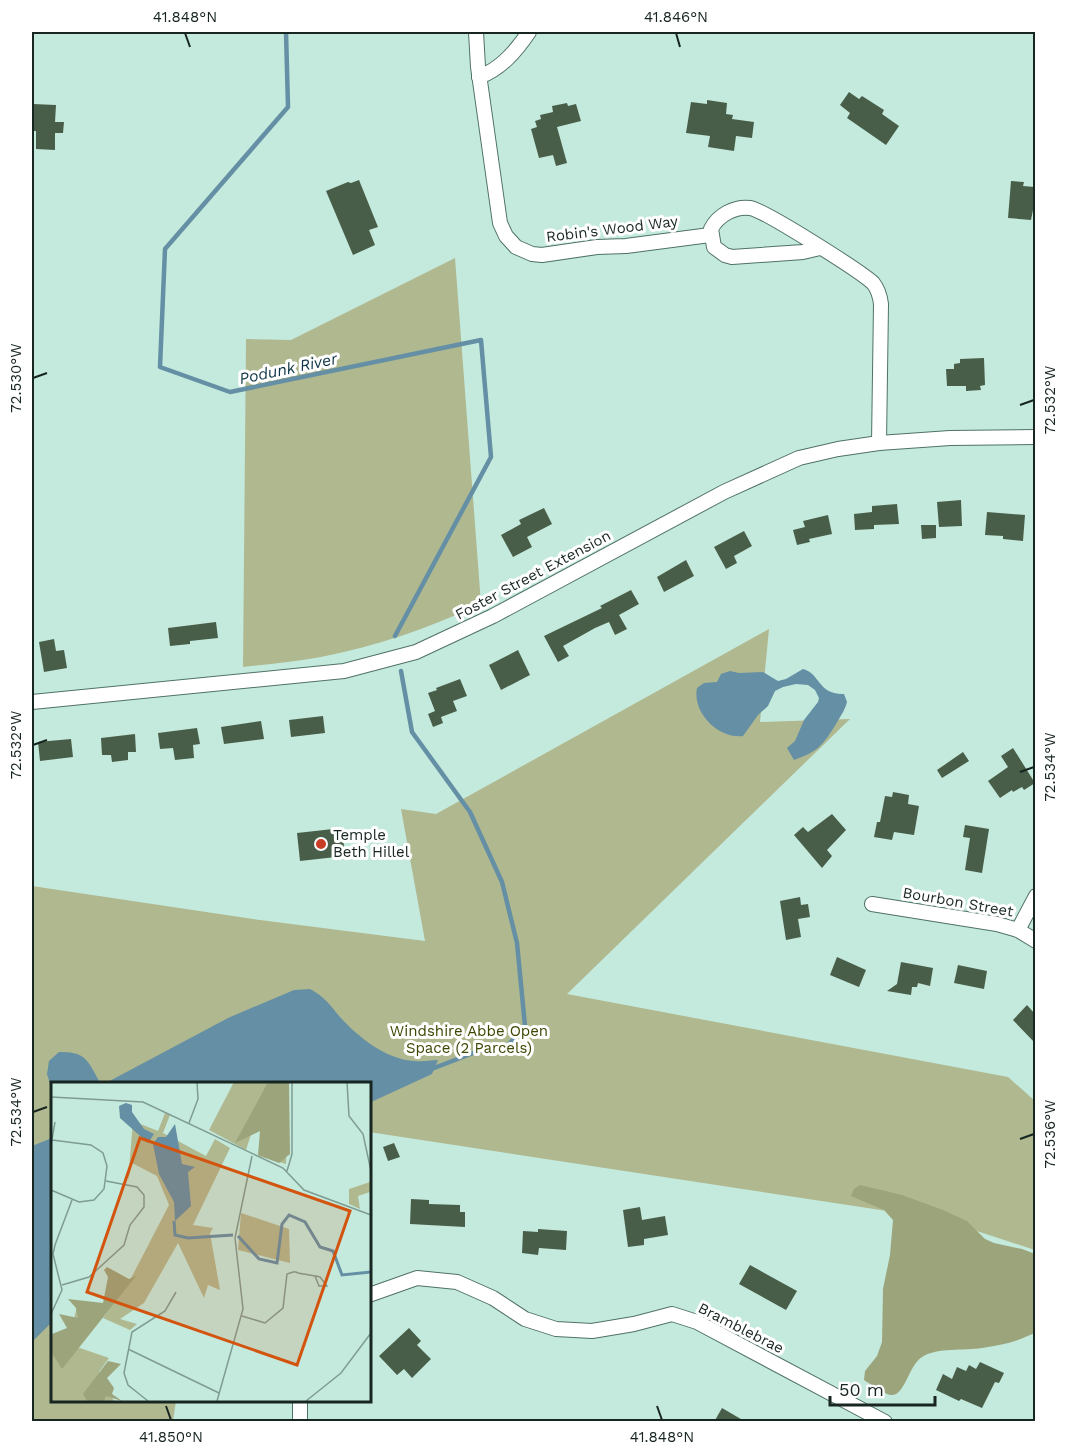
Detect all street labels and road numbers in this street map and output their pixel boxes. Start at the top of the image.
street label: Robin's Wood Way [545,212,679,246]
street label: Foster Street Extension [452,526,614,624]
street label: Bourbon Street [901,883,1015,921]
street label: Bramblebrae [695,1299,787,1357]

